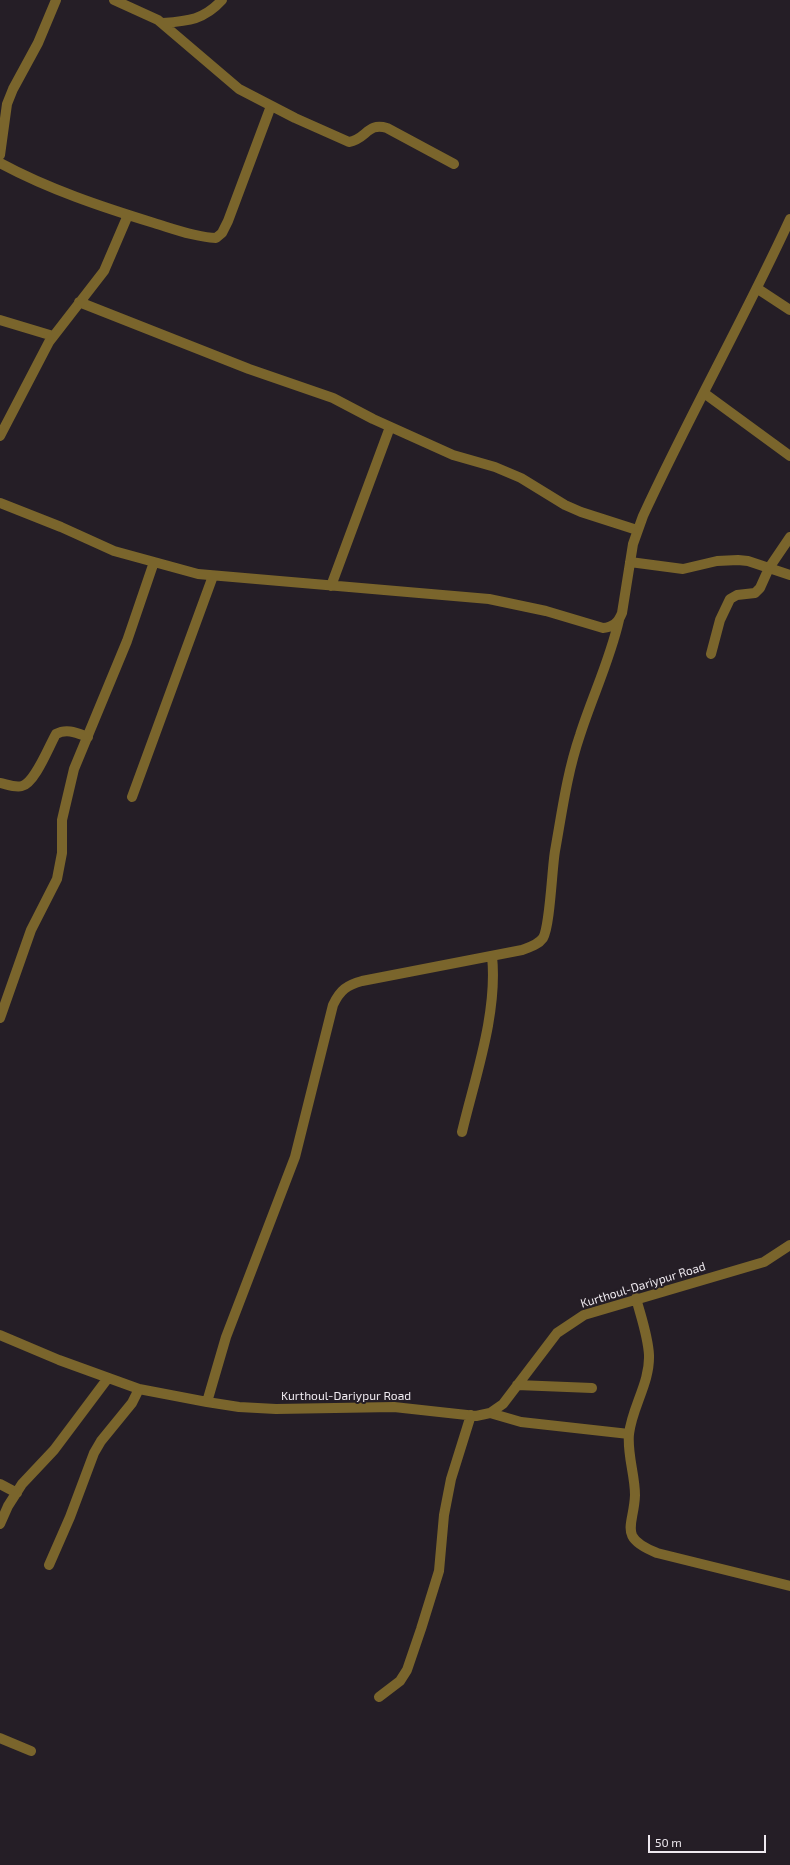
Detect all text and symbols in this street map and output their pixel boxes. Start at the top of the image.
street label: Kurthoul-Dariypur Road [579,1259,707,1311]
street label: Kurthoul-Dariypur Road [281,1389,411,1403]
scale bar [650,1827,768,1853]
text: 50 m [655,1835,682,1849]

